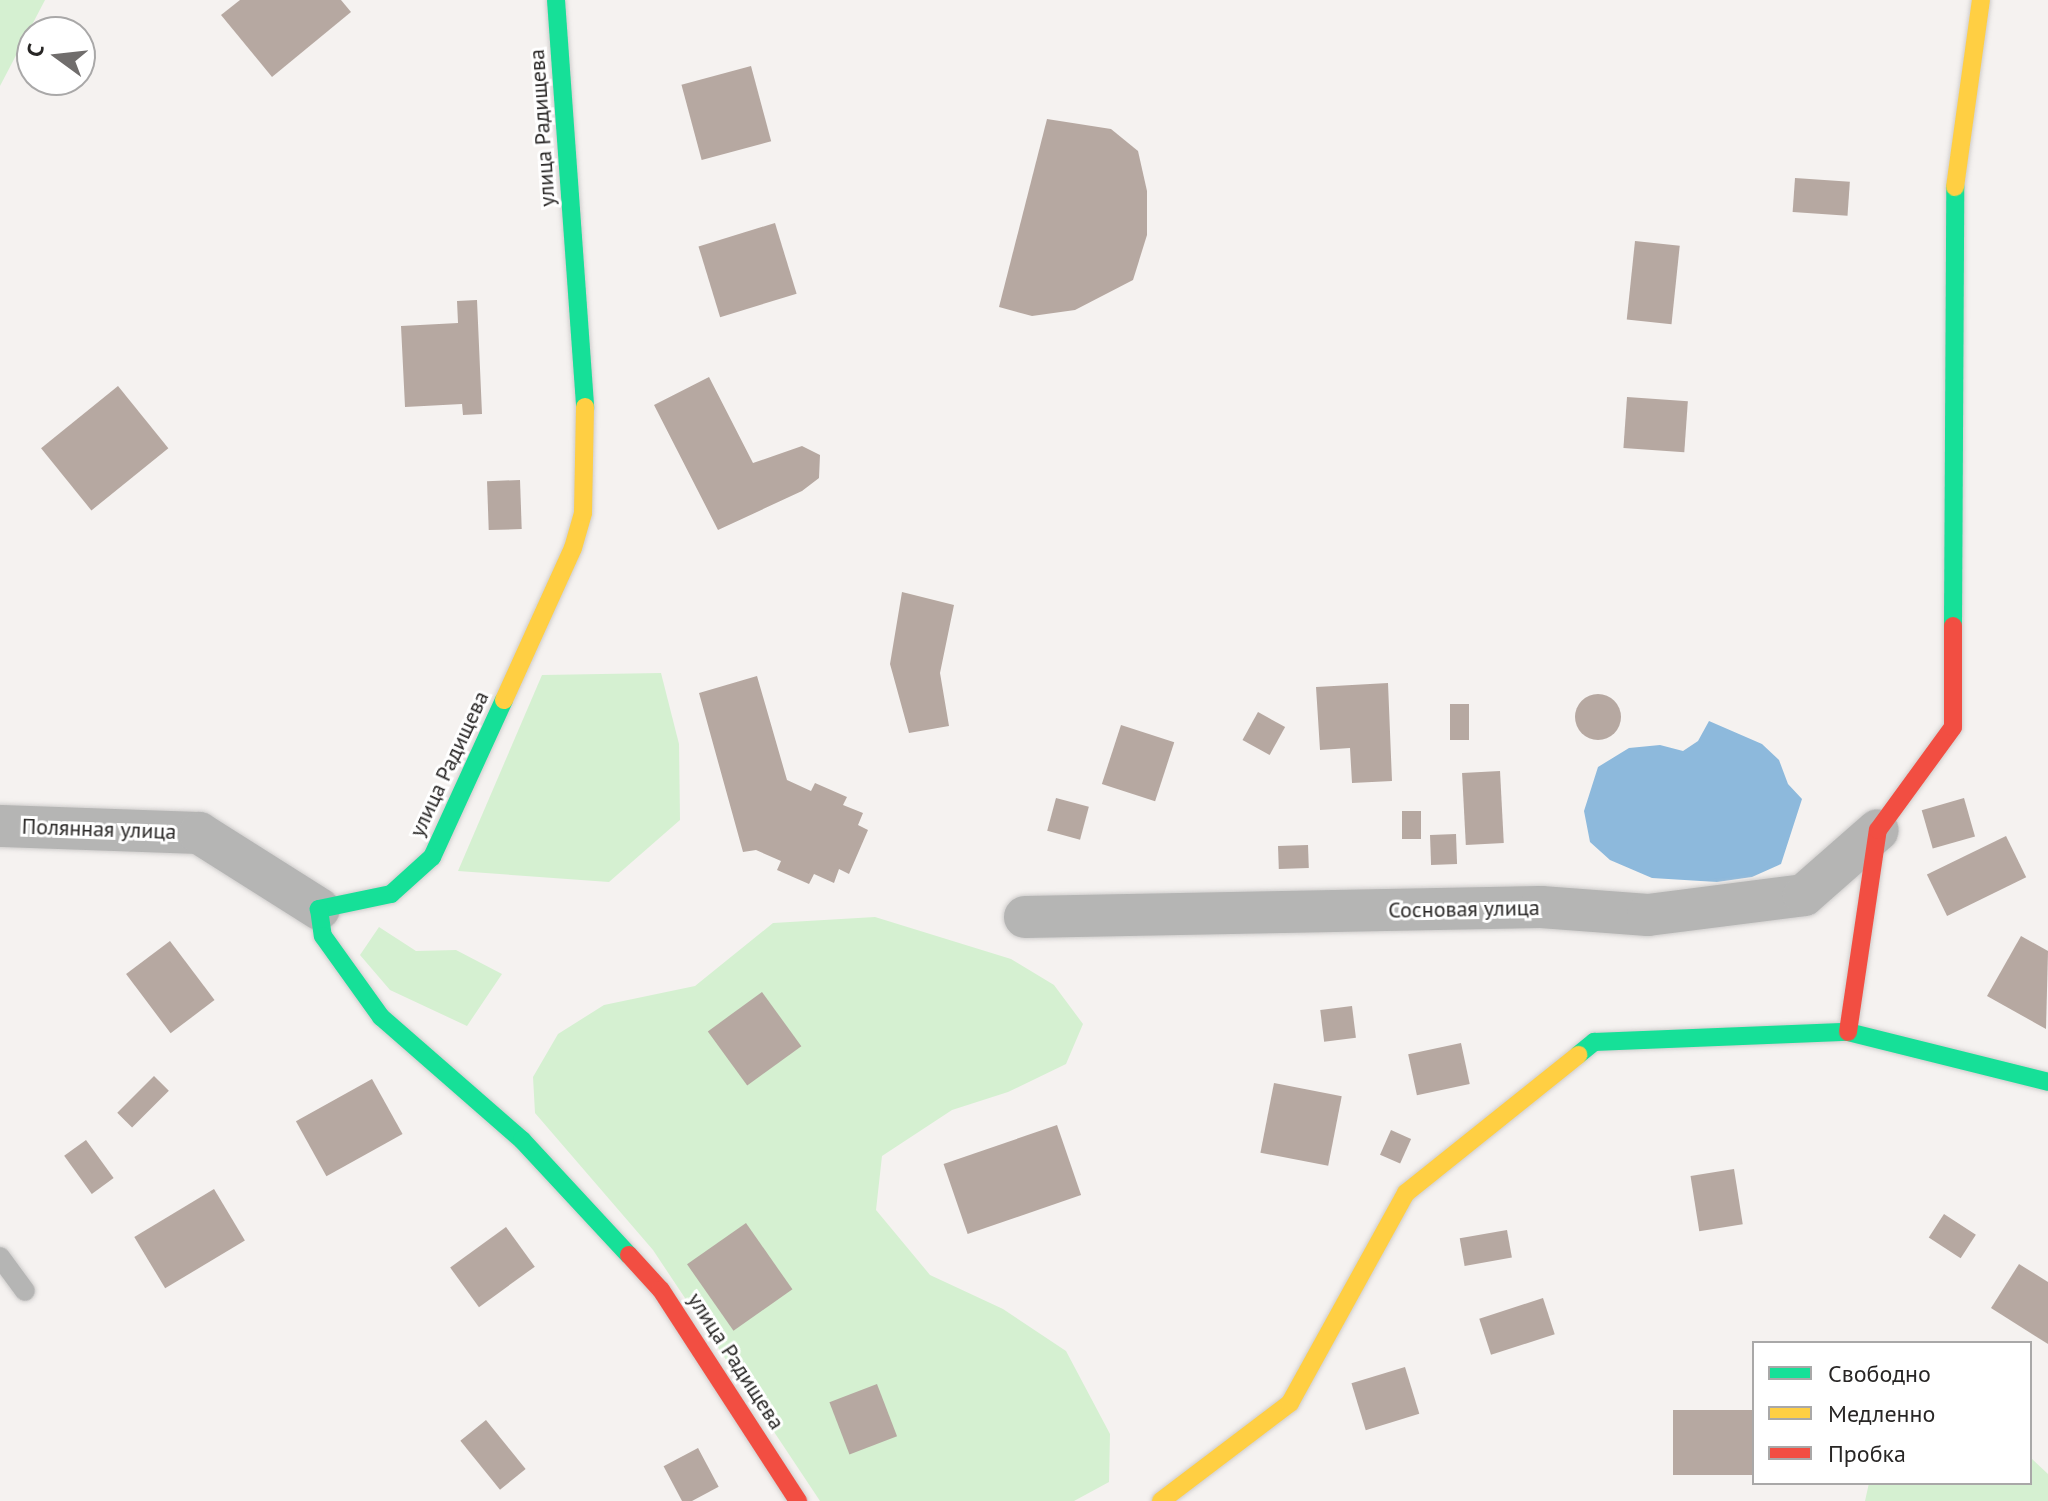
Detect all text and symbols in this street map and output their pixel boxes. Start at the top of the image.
north arrow [16,16,96,96]
text: С [20,41,50,60]
street label: улица Радищева [523,48,561,208]
street label: улица Радищева [404,687,494,841]
street label: Полянная улица [21,813,177,845]
street label: Сосновая улица [1388,894,1540,924]
street label: улица Радищева [682,1288,790,1434]
legend [1752,1341,2032,1485]
text: Свободно [1828,1358,1931,1389]
text: Медленно [1828,1398,1935,1429]
text: Пробка [1828,1438,1906,1469]

